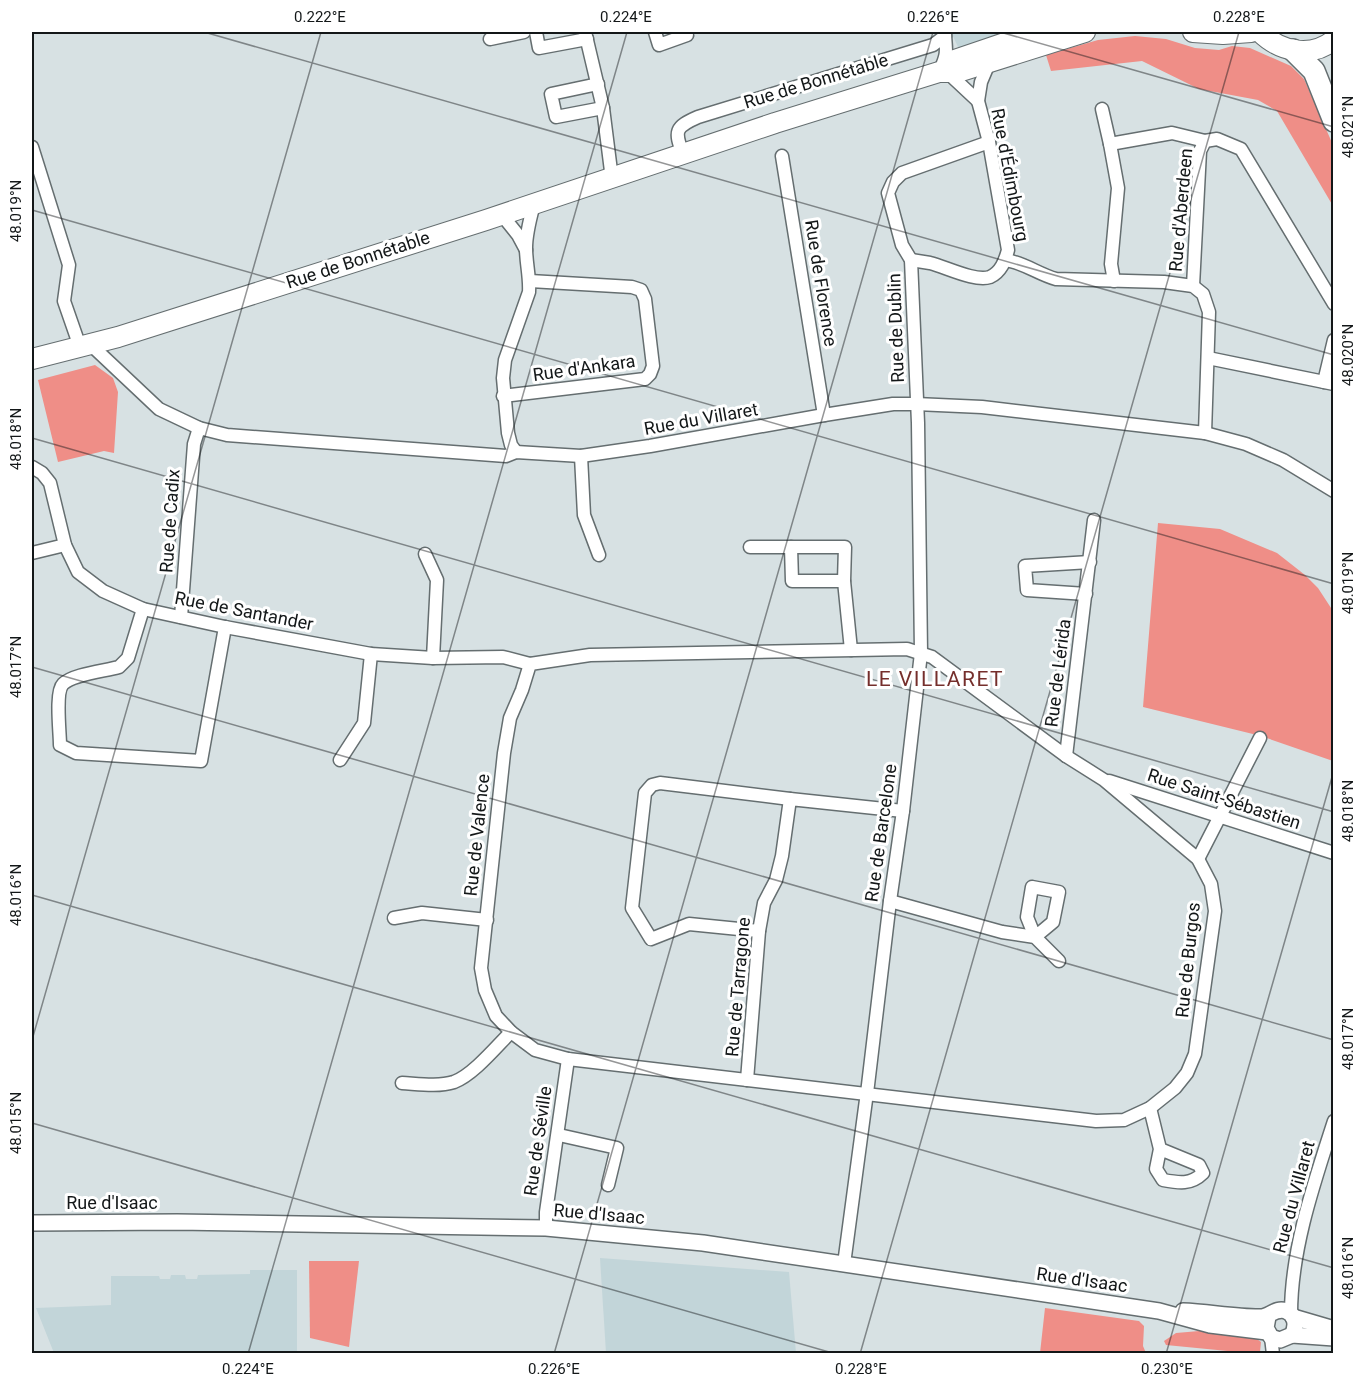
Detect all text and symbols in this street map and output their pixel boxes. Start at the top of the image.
text: 0.222°E [294,8,346,26]
text: 0.224°E [600,8,652,26]
text: 0.226°E [907,8,959,26]
text: 0.228°E [1213,8,1265,26]
street label: Rue de Bonnétable [741,49,891,112]
text: 48.021°N [1339,96,1357,158]
street label: Rue d'Édimbourg [987,107,1034,243]
street label: Rue d'Aberdeen [1165,147,1196,273]
text: 48.019°N [7,180,25,242]
street label: Rue de Florence [801,218,842,348]
street label: Rue de Bonnétable [283,226,432,293]
street label: Rue de Dublin [883,273,908,383]
text: 48.020°N [1339,324,1357,386]
street label: Rue d'Ankara [531,350,637,385]
street label: Rue du Villaret [642,398,760,439]
text: 48.018°N [7,408,25,470]
street label: Rue de Cadix [155,468,184,574]
text: 48.019°N [1339,552,1357,614]
street label: Rue de Santander [173,587,315,634]
street label: Rue de Lérida [1040,618,1075,728]
text: 48.017°N [7,636,25,698]
district label: LE VILLARET [866,667,1004,691]
street label: Rue de Barcelone [860,763,901,903]
street label: Rue Saint-Sébastien [1145,764,1303,833]
street label: Rue de Valence [460,773,493,897]
text: 48.018°N [1339,780,1357,842]
text: 48.016°N [7,864,25,926]
street label: Rue de Burgos [1171,901,1204,1019]
street label: Rue de Tarragone [721,916,754,1058]
text: 48.017°N [1339,1008,1357,1070]
street label: Rue de Séville [519,1085,556,1197]
text: 48.015°N [7,1092,25,1154]
street label: Rue du Villaret [1268,1138,1319,1255]
street label: Rue d'Isaac [66,1192,158,1213]
street label: Rue d'Isaac [553,1199,646,1228]
text: 48.016°N [1339,1237,1357,1299]
street label: Rue d'Isaac [1035,1263,1129,1296]
text: 0.224°E [222,1360,274,1378]
text: 0.226°E [528,1360,580,1378]
text: 0.228°E [835,1360,887,1378]
text: 0.230°E [1141,1360,1193,1378]

